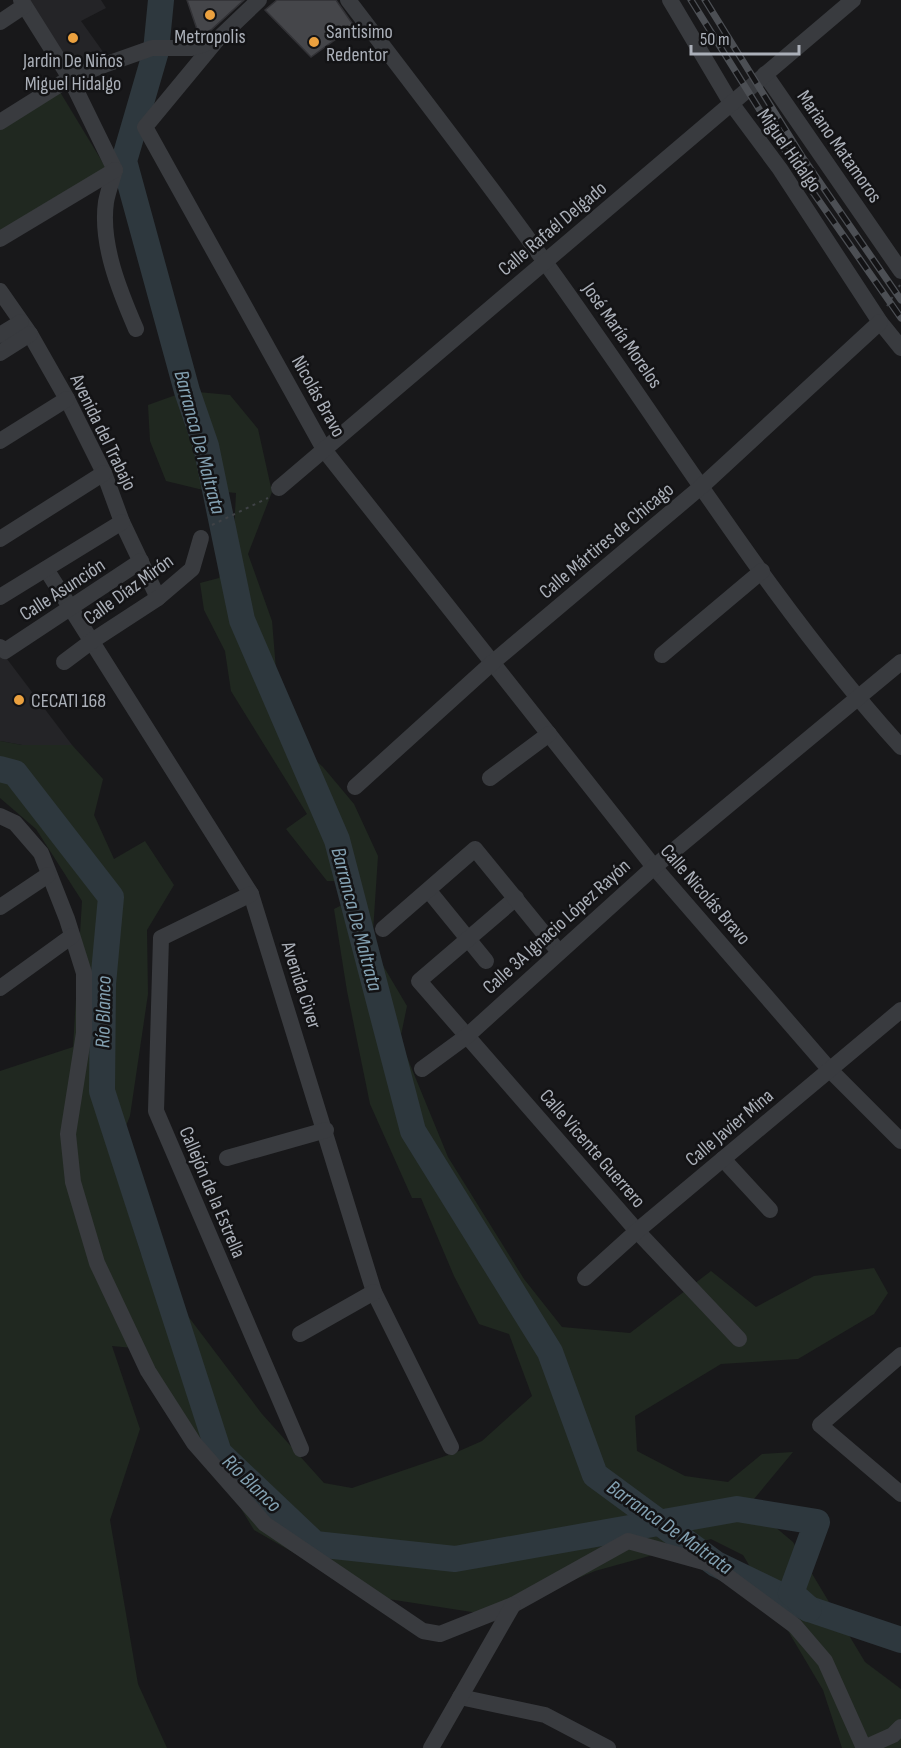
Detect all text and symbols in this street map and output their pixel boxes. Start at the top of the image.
marker: Metropolis [203,8,217,22]
scale bar [691,18,799,56]
place label: Santisimo Redentor [326,20,393,67]
place label: Metropolis [174,25,246,49]
text: 50 m [700,29,730,50]
marker: Jardin De Niños Miguel Hidalgo [66,31,80,45]
marker: Santisimo Redentor [307,35,321,49]
place label: Jardin De Niños Miguel Hidalgo [22,49,123,96]
street label: Mariano Matamoros [791,86,887,208]
street label: Miguel Hidalgo [752,104,827,197]
street label: Calle Rafaél Delgado [494,176,612,281]
street label: José María Morelos [576,277,667,393]
street label: Nicolás Bravo [286,351,350,442]
water label: Barranca De Maltrata [168,368,231,517]
street label: Avenida del Trabajo [64,370,142,494]
street label: Calle Mártires de Chicago [535,478,679,604]
street label: Calle Díaz Mirón [79,549,178,630]
street label: Calle Asunción [15,553,110,626]
place label: CECATI 168 [31,689,106,713]
marker: CECATI 168 [12,693,26,707]
street label: Calle Nicolás Bravo [655,839,755,950]
water label: Barranca De Maltrata [325,845,388,994]
street label: Calle 3A Ignacio López Rayón [478,854,635,999]
street label: Avenida Civer [275,938,326,1032]
water label: Río Blanco [90,975,117,1048]
street label: Calle Vicente Guerrero [534,1084,650,1213]
street label: Calle Javier Mina [681,1084,779,1172]
street label: Callejón de la Estrella [174,1123,251,1262]
water label: Río Blanco [217,1449,287,1518]
water label: Barranca De Maltrata [602,1475,738,1580]

